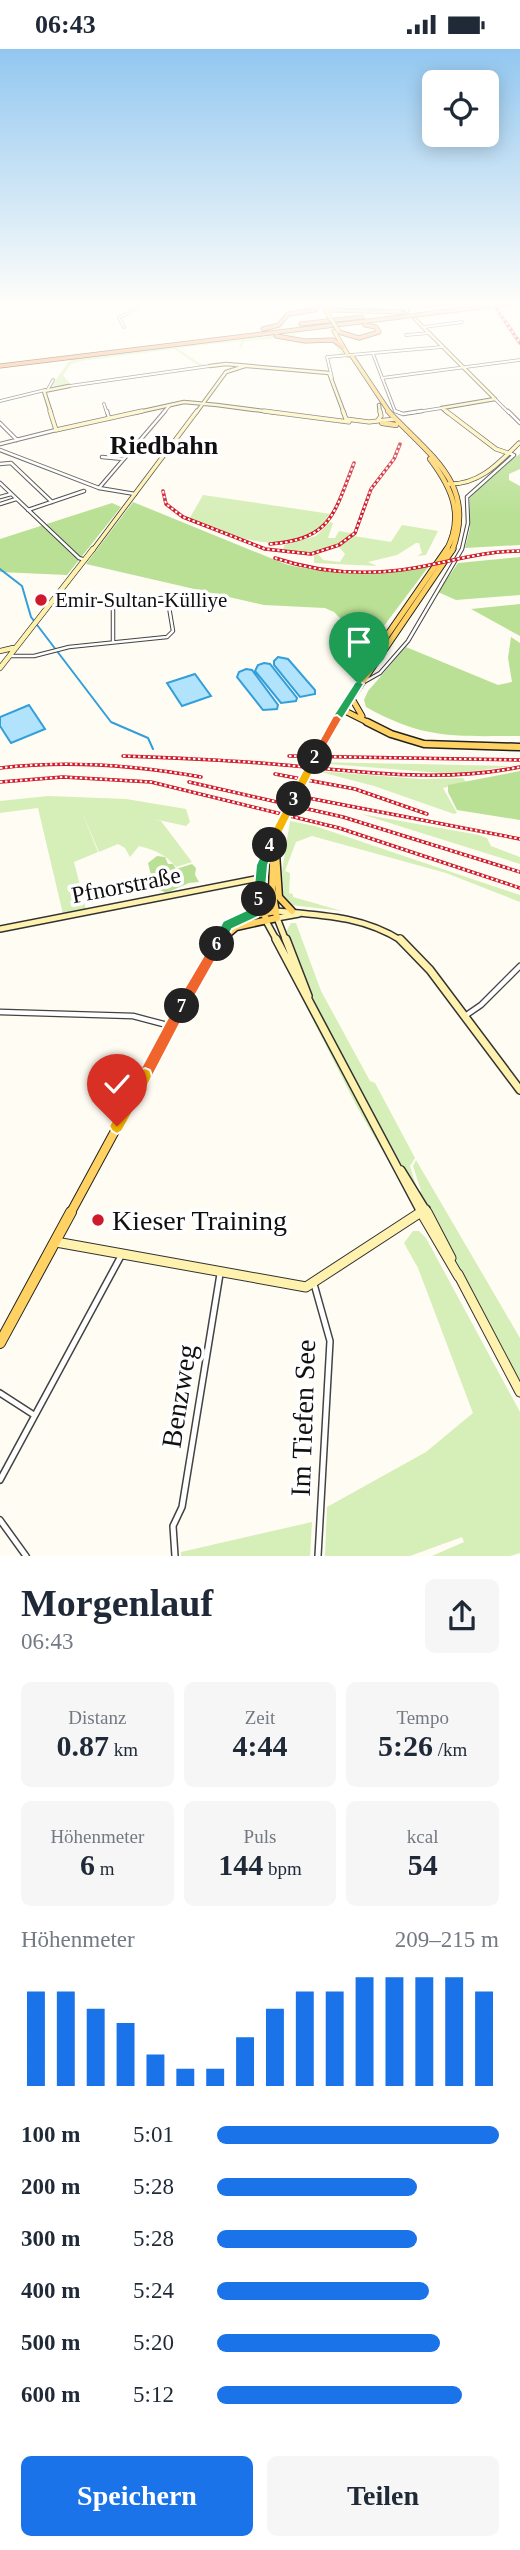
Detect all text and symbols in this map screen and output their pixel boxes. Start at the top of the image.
text: 06:43 [35,10,96,39]
map controls [422,70,499,147]
button: locate [422,70,499,147]
district label: Riedbahn [110,431,219,460]
place label: Emir-Sultan-Külliye [55,588,227,612]
marker: Emir-Sultan-Külliye [33,592,49,608]
pin [329,612,389,684]
icon: arrive [340,623,378,661]
pin: 2 [298,739,332,775]
text: 2 [310,746,319,767]
pin: 3 [276,781,312,817]
text: 3 [289,788,298,809]
pin: 4 [252,827,288,863]
text: 4 [265,834,274,855]
street label: Pfnorstraße [69,862,183,908]
pin: 5 [242,881,276,917]
text: 5 [254,888,263,909]
pin: 6 [200,927,234,961]
text: 6 [212,933,221,954]
pin: 7 [164,989,200,1023]
text: 7 [177,995,186,1016]
pin [87,1054,147,1126]
icon: check [98,1065,136,1103]
place label: Kieser Training [112,1205,287,1236]
marker: Kieser Training [90,1212,106,1228]
street label: Im Tiefen See [285,1339,321,1497]
street label: Benzweg [156,1342,202,1450]
button: share [425,1579,499,1653]
text: Morgenlauf [21,1582,213,1624]
text: 06:43 [21,1629,73,1654]
text: Distanz [68,1707,126,1728]
text: Zeit [245,1707,275,1728]
text: Tempo [396,1707,449,1728]
text: 0.87 [57,1729,109,1762]
text: 4:44 [232,1729,287,1762]
text: 5:26 [378,1729,433,1762]
text: km [109,1739,138,1760]
text: /km [433,1739,467,1760]
text: Höhenmeter [50,1826,144,1847]
text: Puls [244,1826,276,1847]
text: kcal [407,1826,438,1847]
text: 6 [80,1848,95,1881]
text: 144 [218,1848,263,1881]
text: 54 [408,1848,438,1881]
text: m [95,1858,115,1879]
text: bpm [263,1858,302,1879]
text: Höhenmeter [21,1927,135,1952]
text: 209–215 m [395,1927,499,1952]
text: 100 m [21,2122,80,2147]
text: 5:01 [133,2122,174,2147]
text: 200 m [21,2174,80,2199]
text: 5:28 [133,2174,174,2199]
text: 300 m [21,2226,80,2251]
text: 5:28 [133,2226,174,2251]
text: 400 m [21,2278,80,2303]
text: 5:24 [133,2278,174,2303]
text: 500 m [21,2330,80,2355]
text: 5:20 [133,2330,174,2355]
text: 600 m [21,2382,80,2407]
text: 5:12 [133,2382,174,2407]
button: Speichern [21,2456,253,2536]
button: Teilen [267,2456,499,2536]

